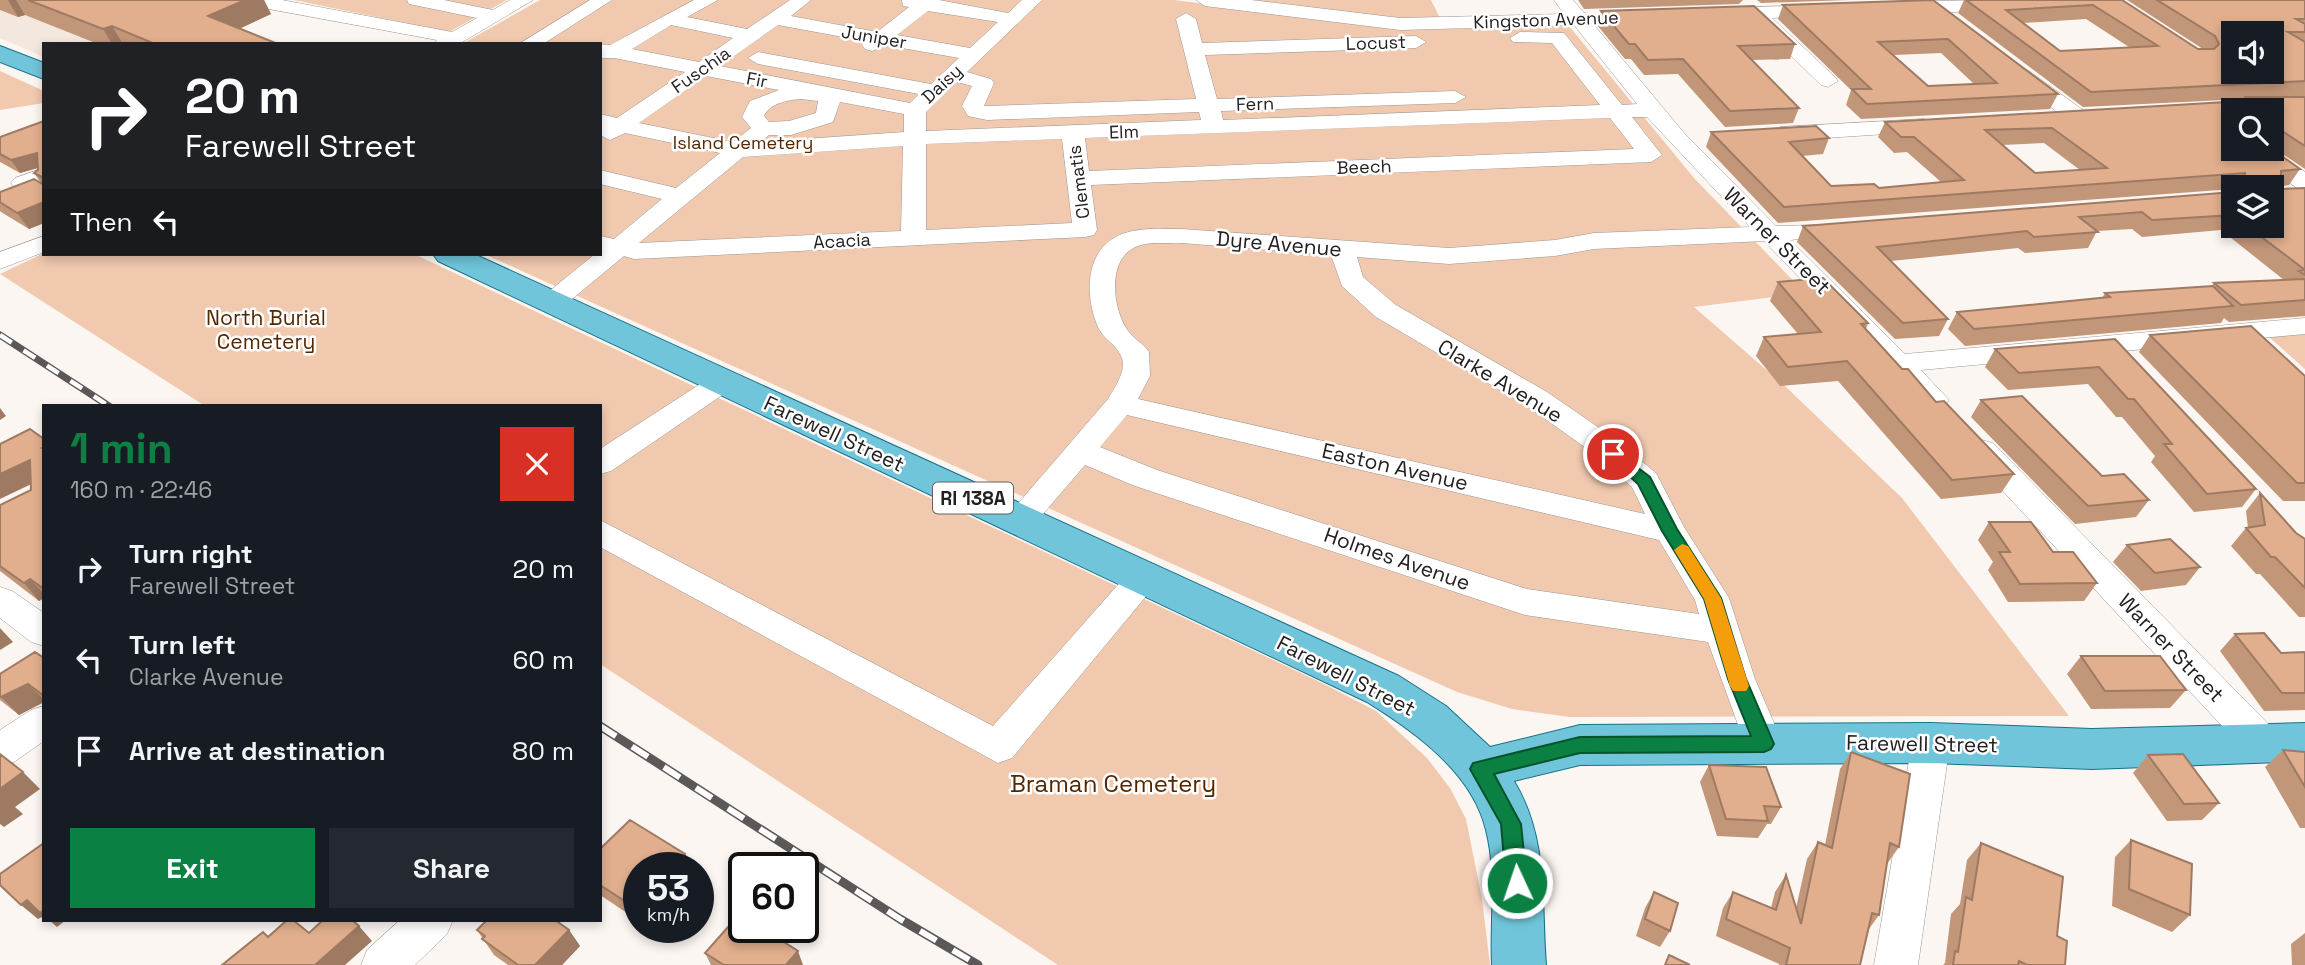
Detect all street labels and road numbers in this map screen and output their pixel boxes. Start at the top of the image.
street label: Kingston Avenue [1473,5,1619,34]
street label: Juniper [840,19,909,54]
street label: Locust [1345,30,1406,55]
street label: Fuschia [667,41,735,98]
street label: Daisy [917,59,967,108]
street label: Fir [745,66,770,93]
street label: Fern [1236,91,1274,116]
street label: Elm [1109,119,1139,144]
street label: Clematis [1063,144,1094,220]
street label: Beech [1336,154,1392,179]
street label: Warner Street [1718,181,1837,300]
street label: Dyre Avenue [1215,225,1343,262]
street label: Acacia [813,228,871,253]
street label: Clarke Avenue [1433,333,1568,428]
street label: Farewell Street [760,389,909,478]
street label: Easton Avenue [1319,437,1471,496]
road number: RI 138A [933,482,1013,513]
street label: Holmes Avenue [1321,521,1474,596]
street label: Warner Street [2113,588,2230,708]
street label: Farewell Street [1272,629,1420,722]
street label: Farewell Street [1846,729,1998,758]

